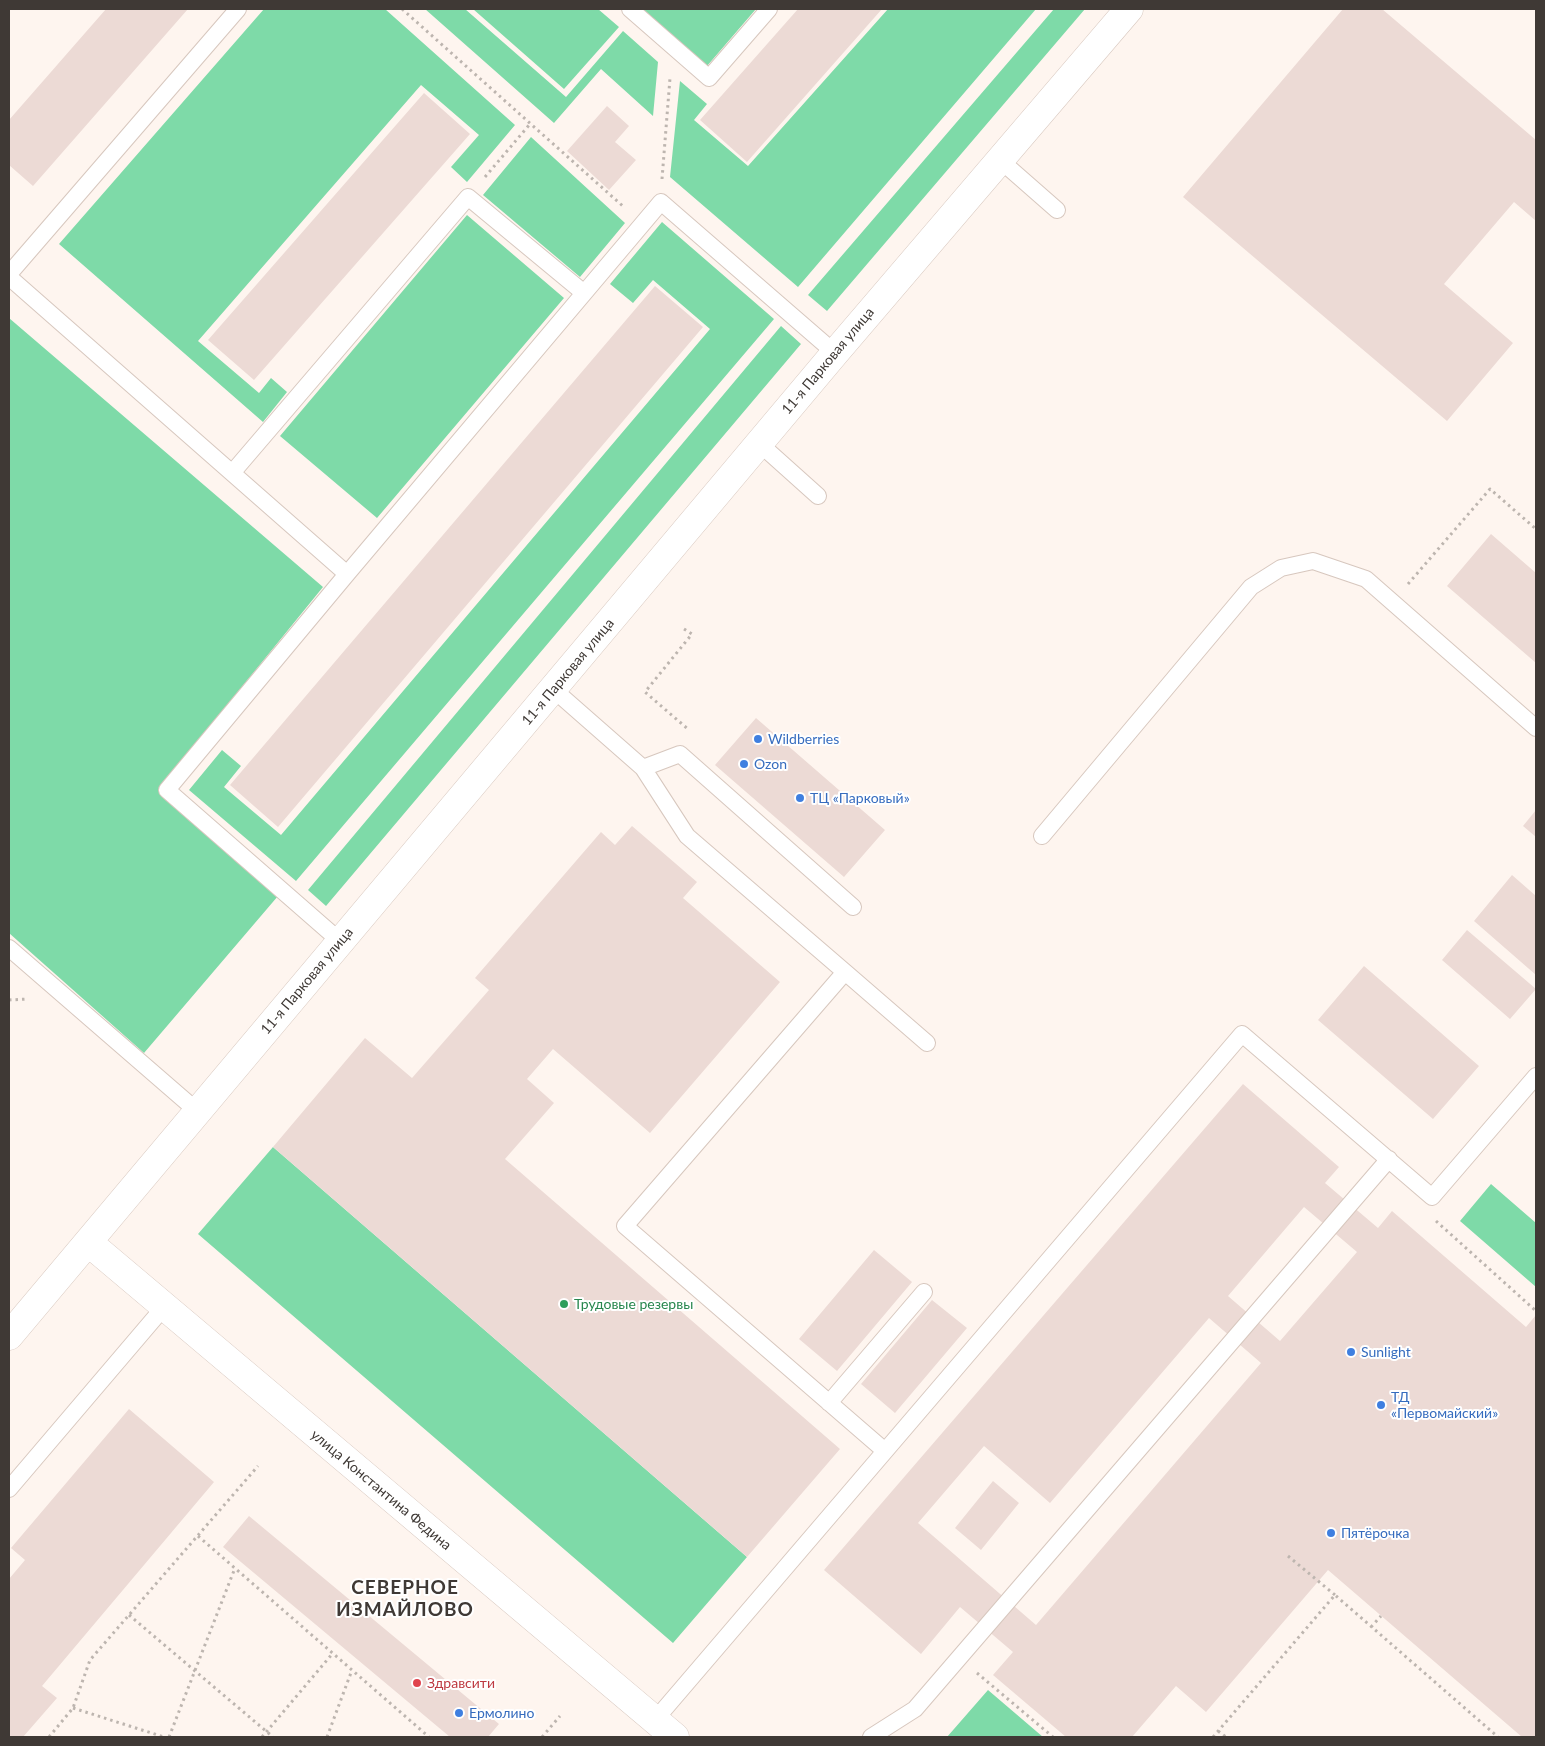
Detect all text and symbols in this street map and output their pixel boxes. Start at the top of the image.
street label: 11-я Парковая улица [778,304,878,418]
street label: 11-я Парковая улица [518,615,618,729]
place label: Wildberries [768,731,839,747]
marker: Wildberries [752,733,764,745]
place label: Ozon [754,756,787,772]
marker: Ozon [738,758,750,770]
place label: ТЦ «Парковый» [810,790,910,806]
marker: ТЦ «Парковый» [794,792,806,804]
street label: 11-я Парковая улица [257,924,357,1038]
place label: Трудовые резервы [574,1296,693,1312]
marker: Трудовые резервы [558,1298,570,1310]
place label: Sunlight [1361,1344,1411,1360]
marker: Sunlight [1345,1346,1357,1358]
place label: ТД «Первомайский» [1391,1389,1498,1421]
marker: ТД «Первомайский» [1375,1399,1387,1411]
street label: улица Константина Федина [307,1426,455,1554]
place label: Пятёрочка [1341,1525,1409,1541]
marker: Пятёрочка [1325,1527,1337,1539]
district label: СЕВЕРНОЕ ИЗМАЙЛОВО [335,1577,475,1621]
place label: Здравсити [427,1675,495,1691]
marker: Здравсити [411,1677,423,1689]
place label: Ермолино [469,1705,534,1721]
marker: Ермолино [453,1707,465,1719]

